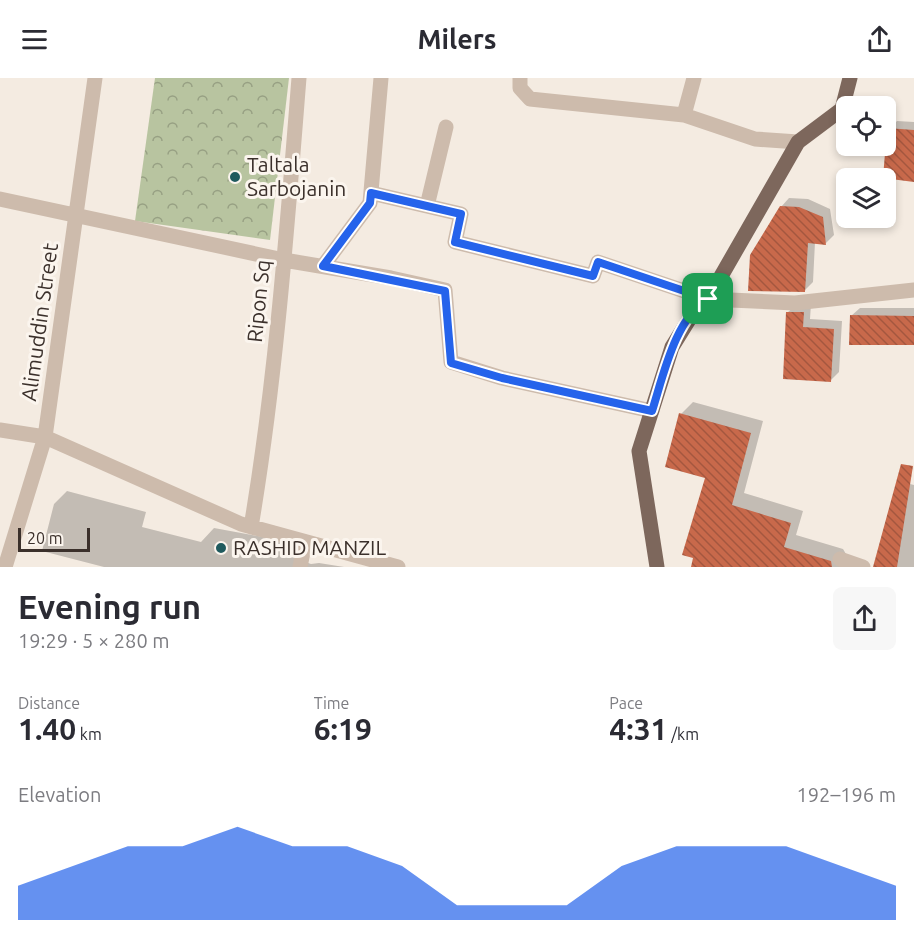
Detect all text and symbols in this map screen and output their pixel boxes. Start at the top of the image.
icon: menu [18,23,51,56]
icon: share [863,23,896,56]
text: Milers [417,24,497,54]
map controls [836,96,896,228]
button: locate [836,96,896,156]
place label: Taltala Sarbojanin [247,152,346,200]
button: layers [836,168,896,228]
marker: Taltala Sarbojanin [228,170,242,184]
street label: Alimuddin Street [16,241,62,402]
street label: Ripon Sq [242,258,274,343]
pin [682,273,733,324]
icon: arrive [691,282,724,315]
scale bar [18,525,90,552]
text: 20 m [27,529,63,547]
place label: RASHID MANZIL [233,535,386,559]
marker: RASHID MANZIL [214,541,228,555]
button: share [833,587,896,650]
text: Evening run [18,588,201,625]
text: 19:29 · 5 × 280 m [18,629,170,652]
text: Distance [18,694,80,712]
text: Time [314,694,349,712]
text: Pace [609,694,643,712]
text: 1.40 [18,712,76,746]
text: 6:19 [314,712,372,746]
text: 4:31 [609,712,667,746]
text: km [76,725,102,743]
text: /km [667,725,699,743]
text: Elevation [18,783,101,806]
text: 192–196 m [797,783,896,806]

